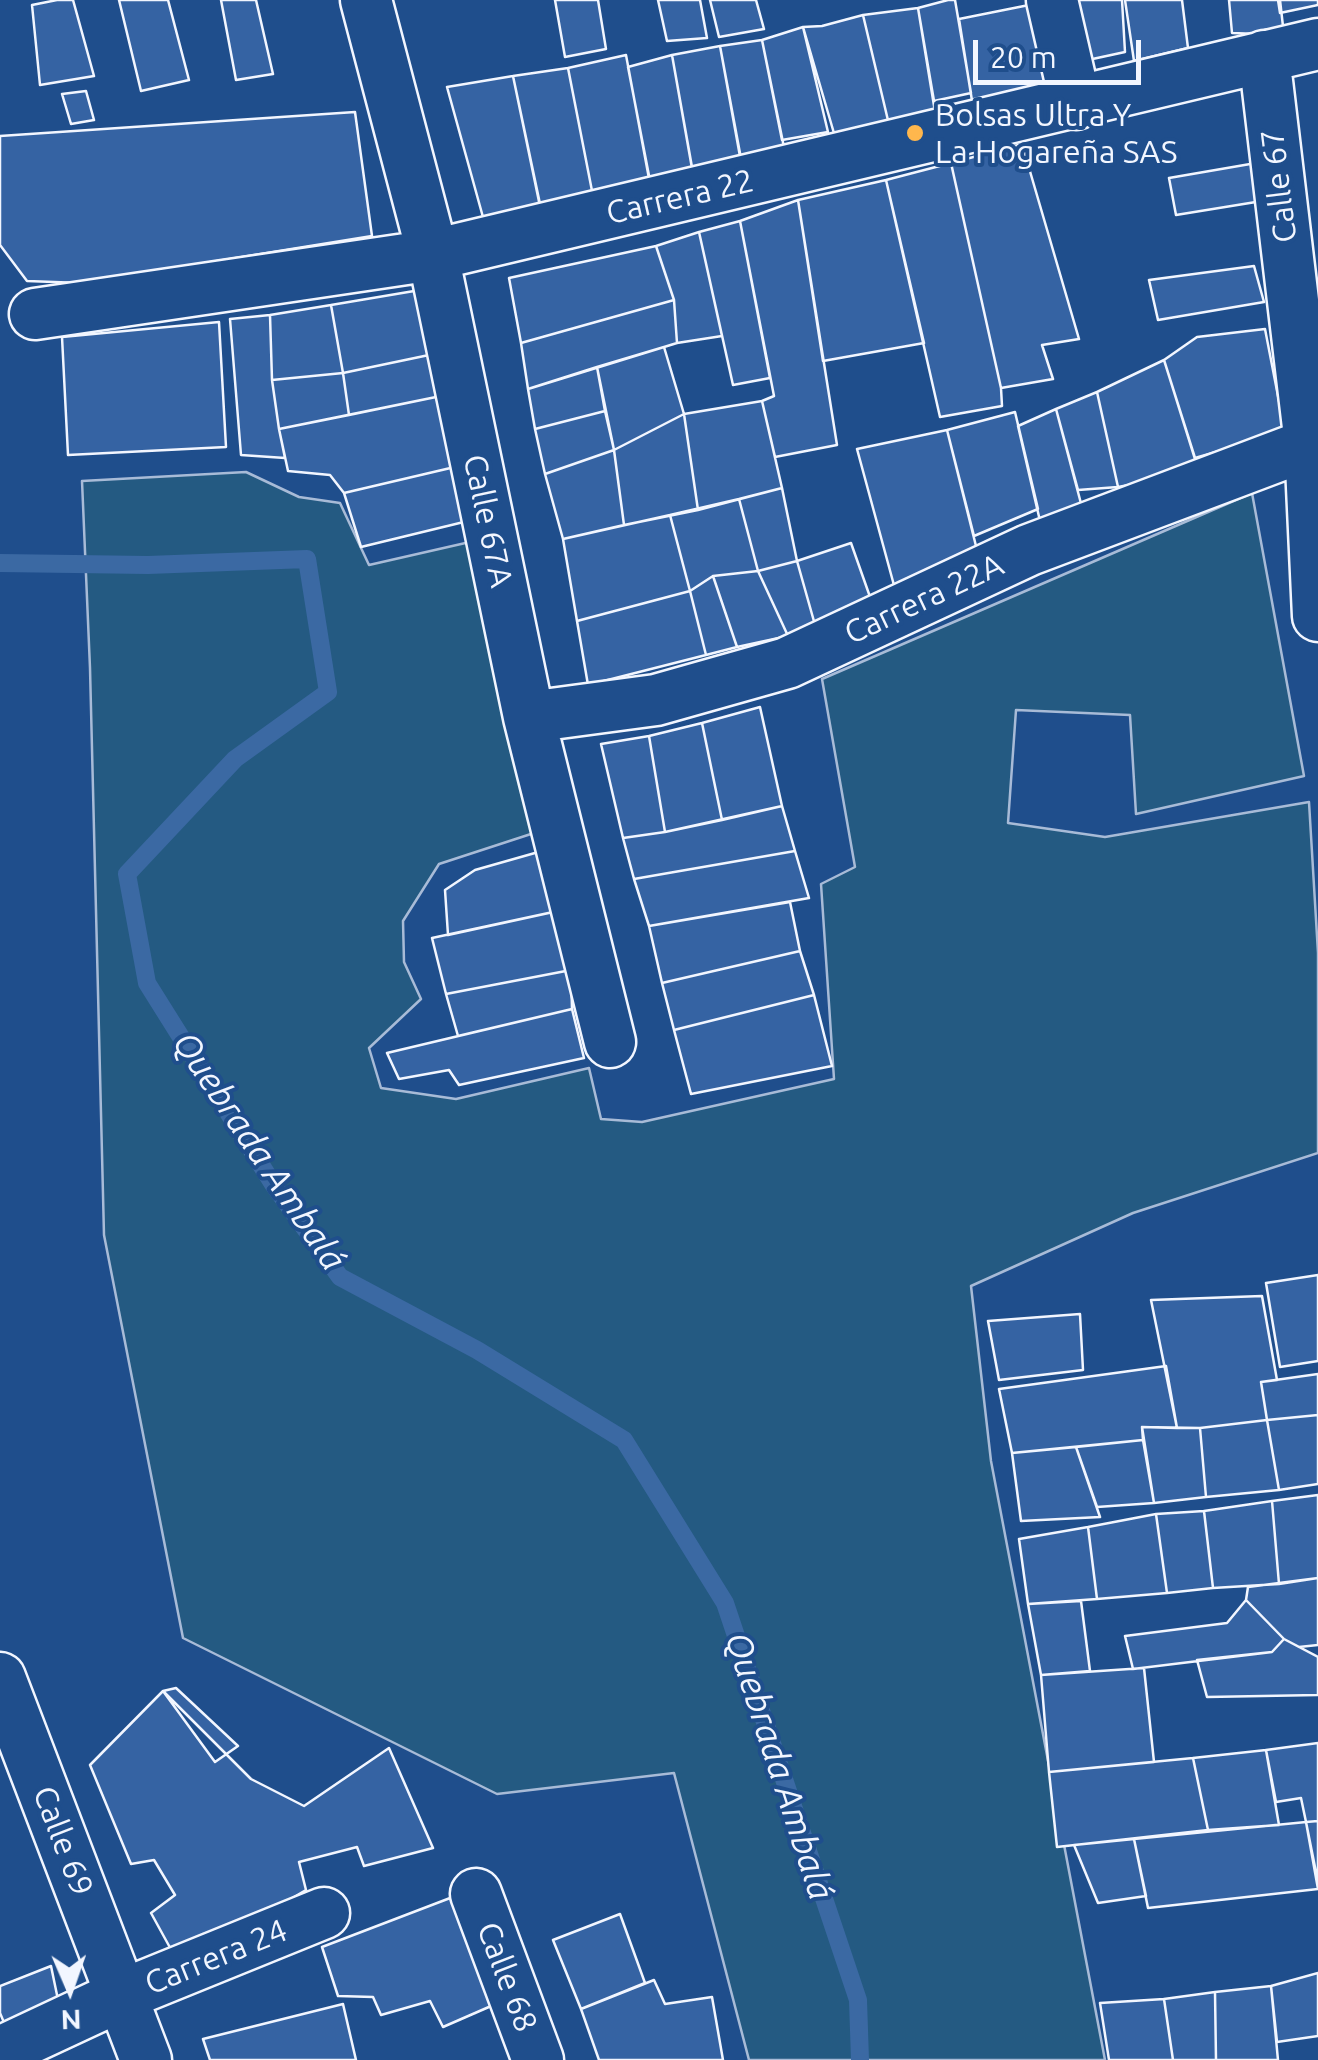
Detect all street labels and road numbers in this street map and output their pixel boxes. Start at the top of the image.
street label: Calle 67 [1253,127,1305,245]
street label: Carrera 22 [603,161,757,233]
street label: Calle 67A [455,451,521,591]
street label: Carrera 22A [839,546,1009,652]
street label: Calle 69 [25,1781,101,1901]
street label: Carrera 24 [139,1911,293,2003]
street label: Calle 68 [469,1917,545,2037]

